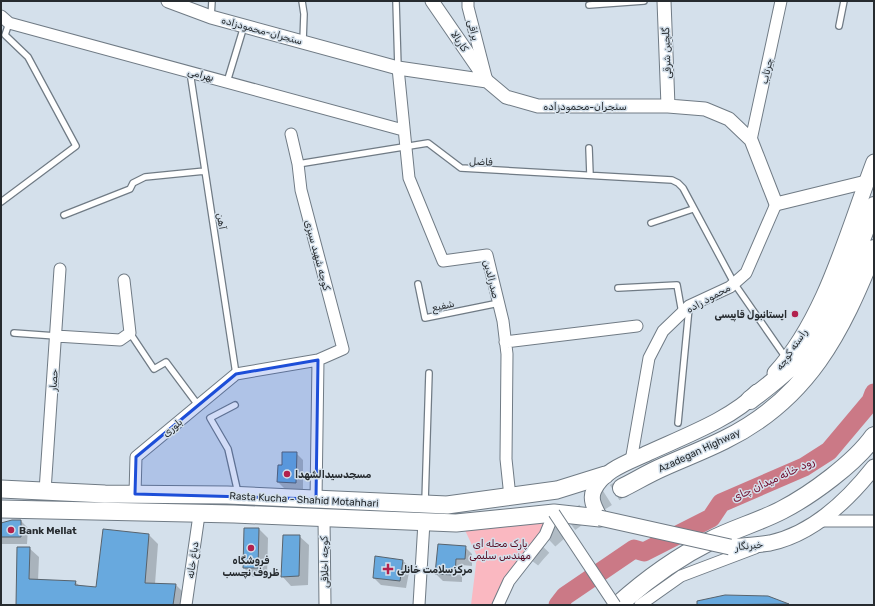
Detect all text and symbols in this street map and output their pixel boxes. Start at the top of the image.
street label: سنجران-محمودزاده [220,14,304,48]
street label: یراقی [465,19,481,42]
street label: گلچین شرقی [660,27,674,79]
street label: کاربالا [448,29,471,55]
street label: چرتاب [758,57,776,85]
street label: بهرامی [186,66,215,84]
street label: سنجران-محمودزاده [543,101,627,113]
street label: فاضل [469,155,493,169]
street label: آهن [214,212,228,230]
street label: کوچه شهید سبزی [302,219,332,292]
street label: صدرالدین [480,259,502,300]
street label: محمود زاده [684,282,733,316]
street label: شفیع [431,298,456,315]
place label: ایستانبول قاپیسی [714,309,787,322]
marker: ایستانبول قاپیسی [790,309,800,319]
street label: راسته کوچه [774,327,810,372]
street label: حصار [47,369,61,392]
street label: بلوری [160,416,185,439]
street label: Azadegan Highway [656,426,743,475]
water label: رود خانه میدان چای [730,454,817,505]
marker: مسجدسیدالشهدا [282,469,292,479]
place label: مسجدسیدالشهدا [295,469,372,481]
street label: Rasta Kucha - Shahid Motahhari [229,490,379,510]
marker: Bank Mellat [6,525,16,535]
place label: Bank Mellat [19,525,77,537]
street label: کوچه اخلاقی [319,535,331,588]
park label: پارک محله ای مهندس سلیمی [469,538,531,562]
street label: خبرنگار [733,539,764,554]
street label: دباغ خانه [184,541,202,579]
marker: فروشگاه ظروف نچسب [246,543,256,553]
place label: فروشگاه ظروف نچسب [222,555,280,579]
marker: مرکزسلامت خانلی [382,563,394,575]
place label: مرکزسلامت خانلی [397,564,473,576]

